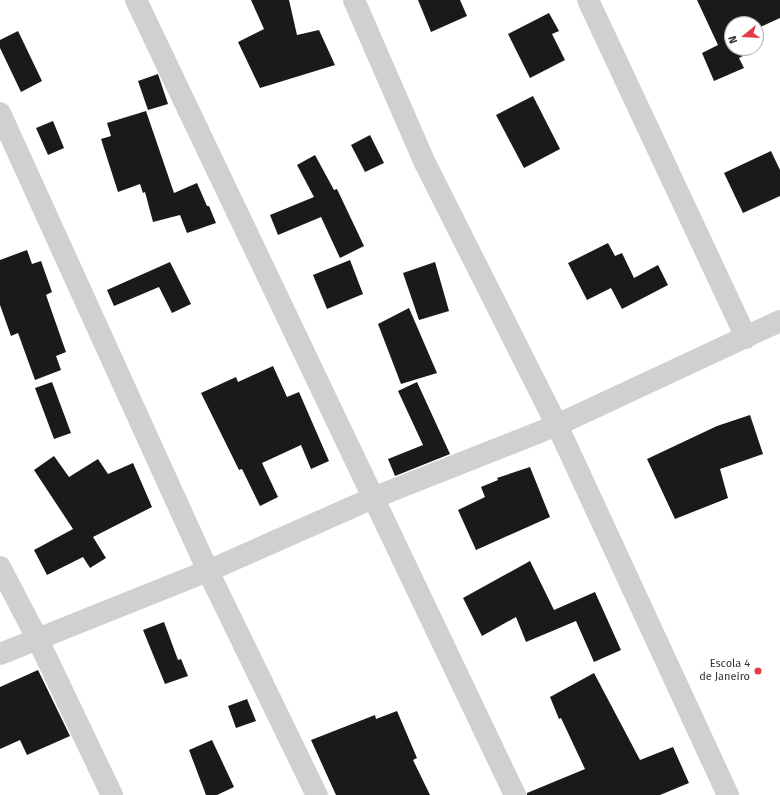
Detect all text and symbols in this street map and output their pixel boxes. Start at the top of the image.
north arrow [724,16,764,56]
text: N [726,34,740,45]
place label: Escola 4 de Janeiro [699,658,750,684]
marker: Escola 4 de Janeiro [753,666,763,676]

